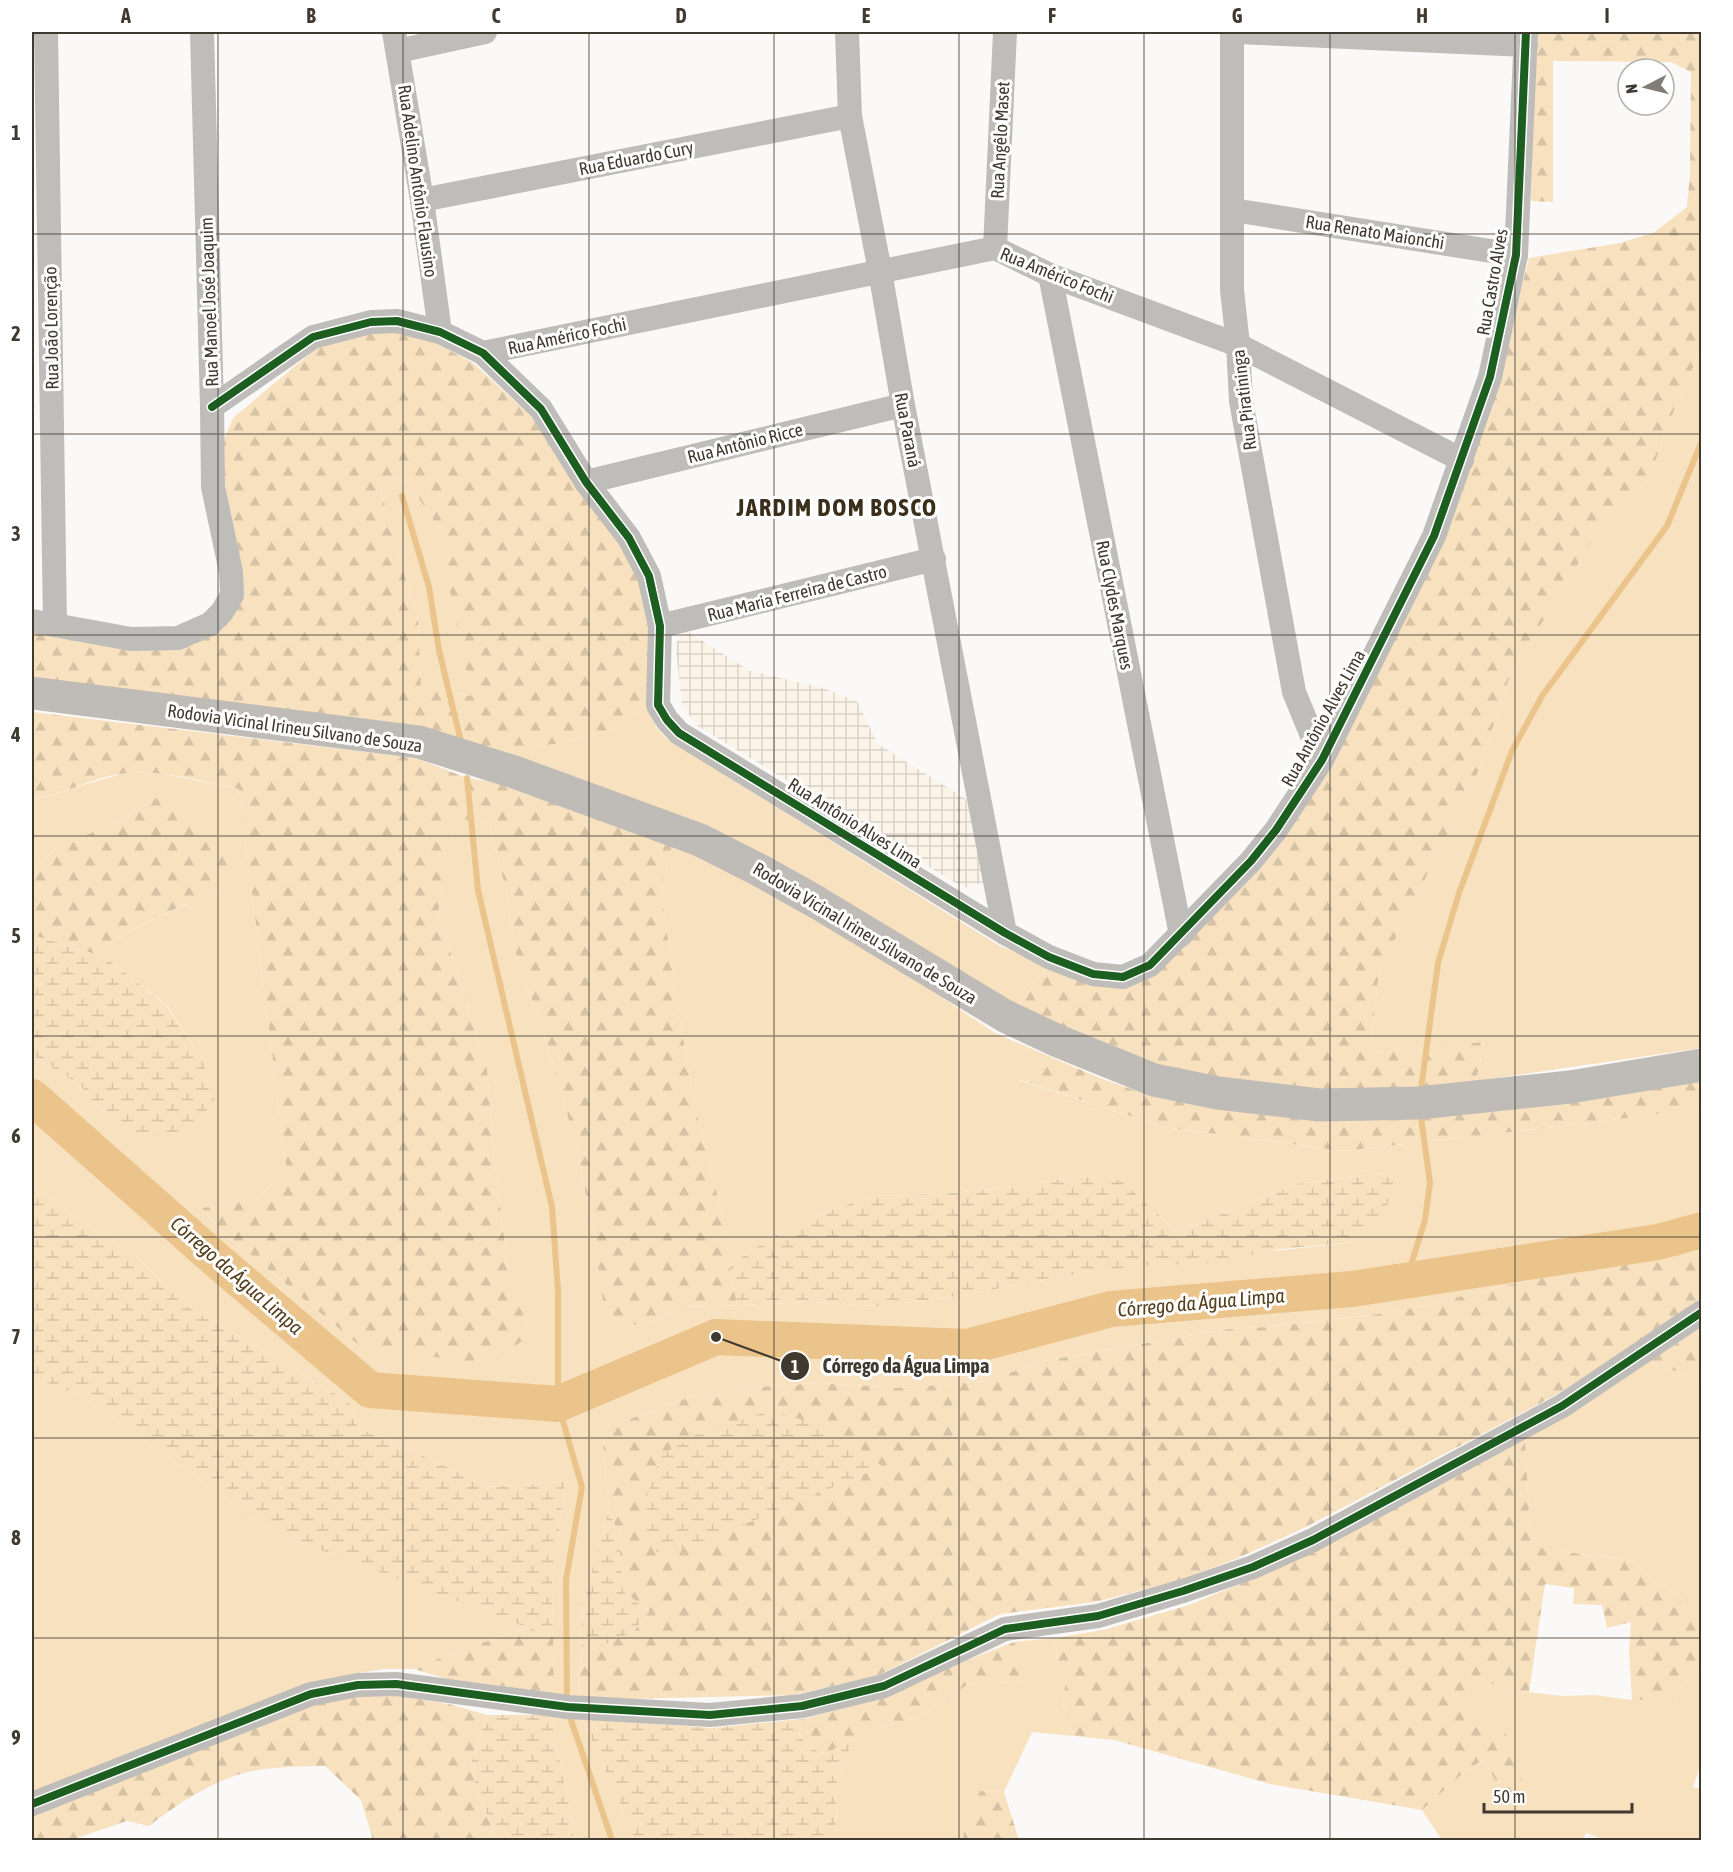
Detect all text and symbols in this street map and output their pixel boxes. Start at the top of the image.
text: A [120,4,131,27]
text: B [306,4,316,27]
text: C [492,4,501,27]
text: D [675,4,687,27]
text: E [862,4,871,27]
text: F [1048,4,1056,27]
text: G [1232,4,1243,27]
text: H [1416,4,1428,27]
text: I [1604,4,1610,27]
north arrow [1616,57,1676,117]
street label: Rua Angêlo Maset [986,81,1014,199]
street label: Rua Adelino Antônio Flausino [394,83,442,279]
text: N [1622,83,1641,95]
text: 1 [11,121,21,144]
street label: Rua Eduardo Cury [577,137,695,179]
street label: Rua Renato Maionchi [1304,211,1446,253]
street label: Rua Manoel José Joaquim [196,217,222,387]
street label: Rua Castro Alves [1472,227,1512,337]
street label: Rua Américo Fochi [997,243,1117,307]
street label: Rua João Lorenção [39,266,63,390]
street label: Rua Américo Fochi [506,313,628,359]
text: 2 [11,322,21,345]
street label: Rua Piratininga [1227,349,1261,451]
street label: Rua Paraná [890,391,926,469]
street label: Rua Antônio Ricce [685,419,805,467]
district label: JARDIM DOM BOSCO [736,494,938,521]
text: 3 [11,522,21,545]
street label: Rua Clydes Marques [1092,538,1138,672]
street label: Rua Maria Ferreira de Castro [705,561,889,625]
street label: Rua Antônio Alves Lima [1277,646,1369,790]
street label: Rodovia Vicinal Irineu Silvano de Souza [166,700,424,756]
text: 4 [10,723,21,746]
street label: Rua Antônio Alves Lima [784,773,926,873]
street label: Rodovia Vicinal Irineu Silvano de Souza [749,858,981,1008]
text: 5 [11,924,21,947]
text: 6 [11,1124,21,1147]
water label: Córrego da Água Limpa [166,1211,308,1339]
water label: Córrego da Água Limpa [1117,1283,1285,1321]
text: 7 [11,1325,21,1348]
callout: Córrego da Água Limpa [780,1347,1001,1385]
text: Córrego da Água Limpa [823,1354,989,1377]
text: 1 [791,1356,799,1377]
text: 8 [11,1526,21,1549]
text: 9 [11,1726,21,1749]
scale bar [1484,1776,1632,1814]
text: 50 m [1493,1786,1525,1807]

